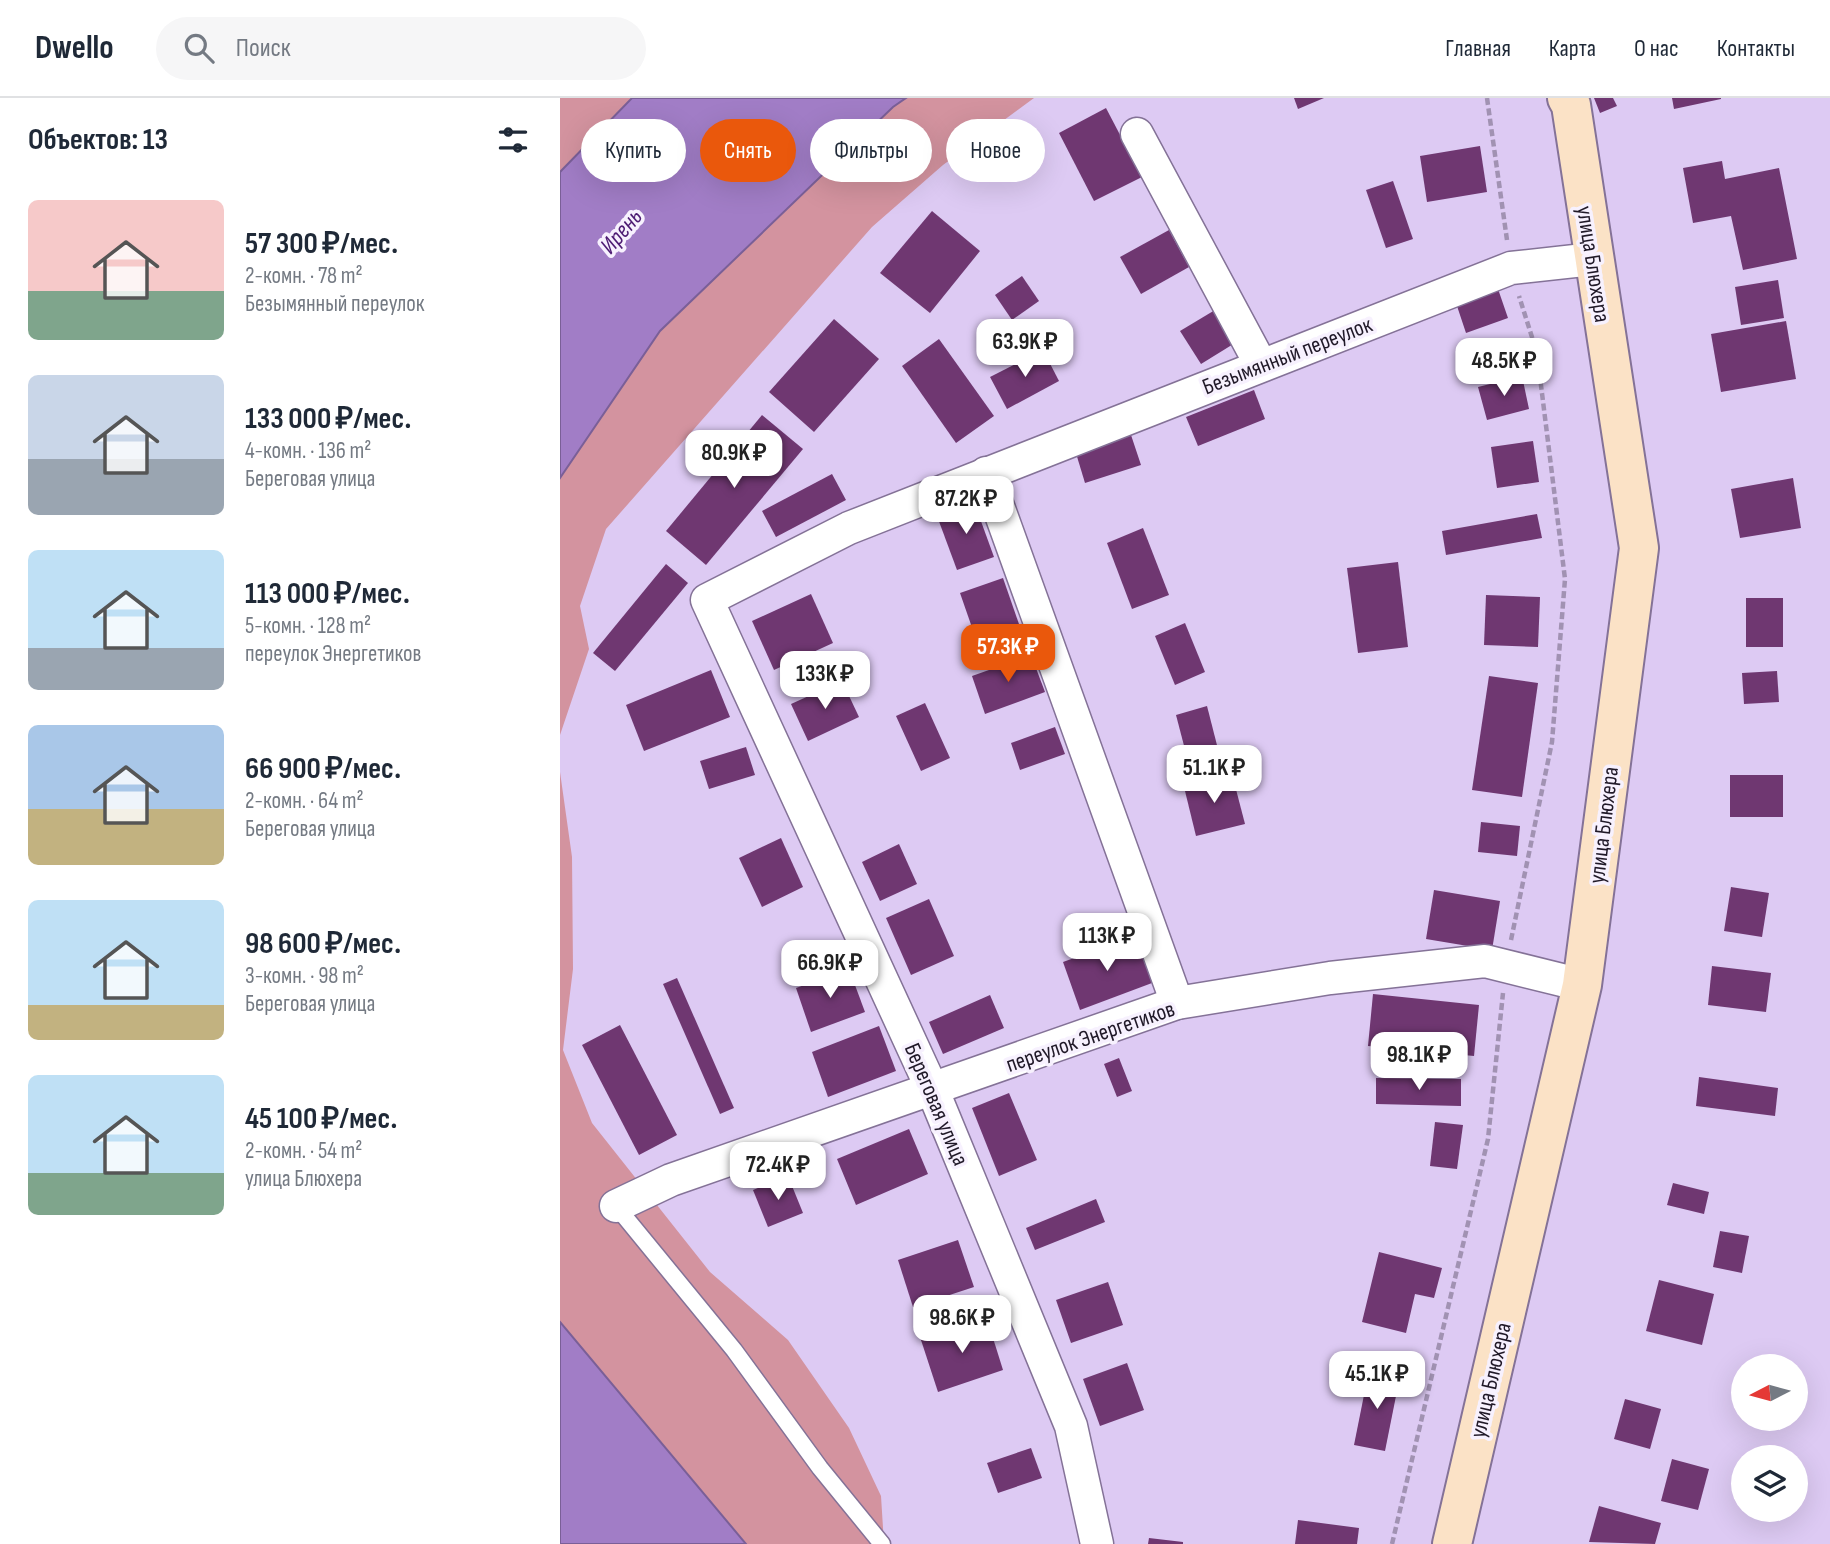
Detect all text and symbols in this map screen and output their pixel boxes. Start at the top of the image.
search box [156,17,646,80]
text: Dwello [35,28,114,68]
icon: search [180,29,218,67]
text: Поиск [236,33,291,64]
text: Главная [1445,34,1511,63]
text: Карта [1549,34,1596,63]
text: О нас [1634,34,1679,63]
text: Контакты [1717,34,1795,63]
chip: Купить [581,119,686,182]
chip: Снять [700,119,796,182]
chip: Фильтры [810,119,932,182]
chip: Новое [946,119,1045,182]
icon: filters [494,121,532,159]
text: Объектов: 13 [28,122,168,158]
water label: Ирень [594,203,649,260]
street label: улица Блюхера [1570,204,1616,324]
text: 57 300 ₽/мес. [245,226,398,262]
icon: home [84,228,168,312]
text: 2-комн. · 78 m² [245,262,363,290]
text: Безымянный переулок [245,290,424,318]
street label: Безымянный переулок [1199,311,1376,401]
pin: 63.9K ₽ [960,320,1090,379]
text: 63.9K ₽ [992,328,1058,356]
pin: 48.5K ₽ [1439,338,1569,398]
text: 48.5K ₽ [1471,347,1537,375]
text: 133 000 ₽/мес. [245,401,411,437]
icon: home [84,403,168,487]
pin: 80.9K ₽ [669,430,799,490]
text: 4-комн. · 136 m² [245,437,371,465]
text: 80.9K ₽ [701,439,767,467]
text: Береговая улица [245,465,375,493]
pin: 87.2K ₽ [901,476,1031,536]
text: 87.2K ₽ [935,485,997,513]
text: 113 000 ₽/мес. [245,576,410,612]
icon: home [84,578,168,662]
text: 5-комн. · 128 m² [245,612,371,640]
pin: 57.3K ₽ [943,624,1073,684]
text: 57.3K ₽ [977,633,1039,661]
text: переулок Энергетиков [245,640,421,668]
pin: 133K ₽ [768,652,882,711]
text: 133K ₽ [796,660,854,688]
pin: 51.1K ₽ [1149,746,1279,805]
text: 66 900 ₽/мес. [245,751,401,787]
icon: home [84,753,168,837]
text: 51.1K ₽ [1183,754,1245,782]
street label: улица Блюхера [1583,765,1625,885]
text: 2-комн. · 64 m² [245,787,364,815]
text: Береговая улица [245,815,375,843]
pin: 113K ₽ [1050,914,1164,973]
text: 113K ₽ [1079,922,1135,950]
text: 98 600 ₽/мес. [245,926,401,962]
icon: home [84,928,168,1012]
pin: 66.9K ₽ [765,940,895,1000]
text: 66.9K ₽ [797,949,863,977]
text: 3-комн. · 98 m² [245,962,364,990]
text: Береговая улица [245,990,375,1018]
street label: переулок Энергетиков [1002,995,1178,1079]
pin: 98.1K ₽ [1354,1032,1484,1092]
street label: Береговая улица [898,1039,974,1170]
text: 98.1K ₽ [1387,1041,1451,1069]
text: 45 100 ₽/мес. [245,1101,397,1137]
icon: home [84,1103,168,1187]
text: 2-комн. · 54 m² [245,1137,362,1165]
pin: 72.4K ₽ [713,1142,843,1202]
text: 72.4K ₽ [746,1151,810,1179]
text: улица Блюхера [245,1165,362,1193]
pin: 98.6K ₽ [897,1296,1027,1355]
text: 98.6K ₽ [929,1304,995,1332]
street label: улица Блюхера [1464,1320,1518,1440]
pin: 45.1K ₽ [1312,1352,1442,1411]
north arrow [1731,1354,1808,1432]
map controls [1731,1354,1808,1522]
text: 45.1K ₽ [1345,1360,1409,1388]
button: layers [1731,1445,1808,1522]

